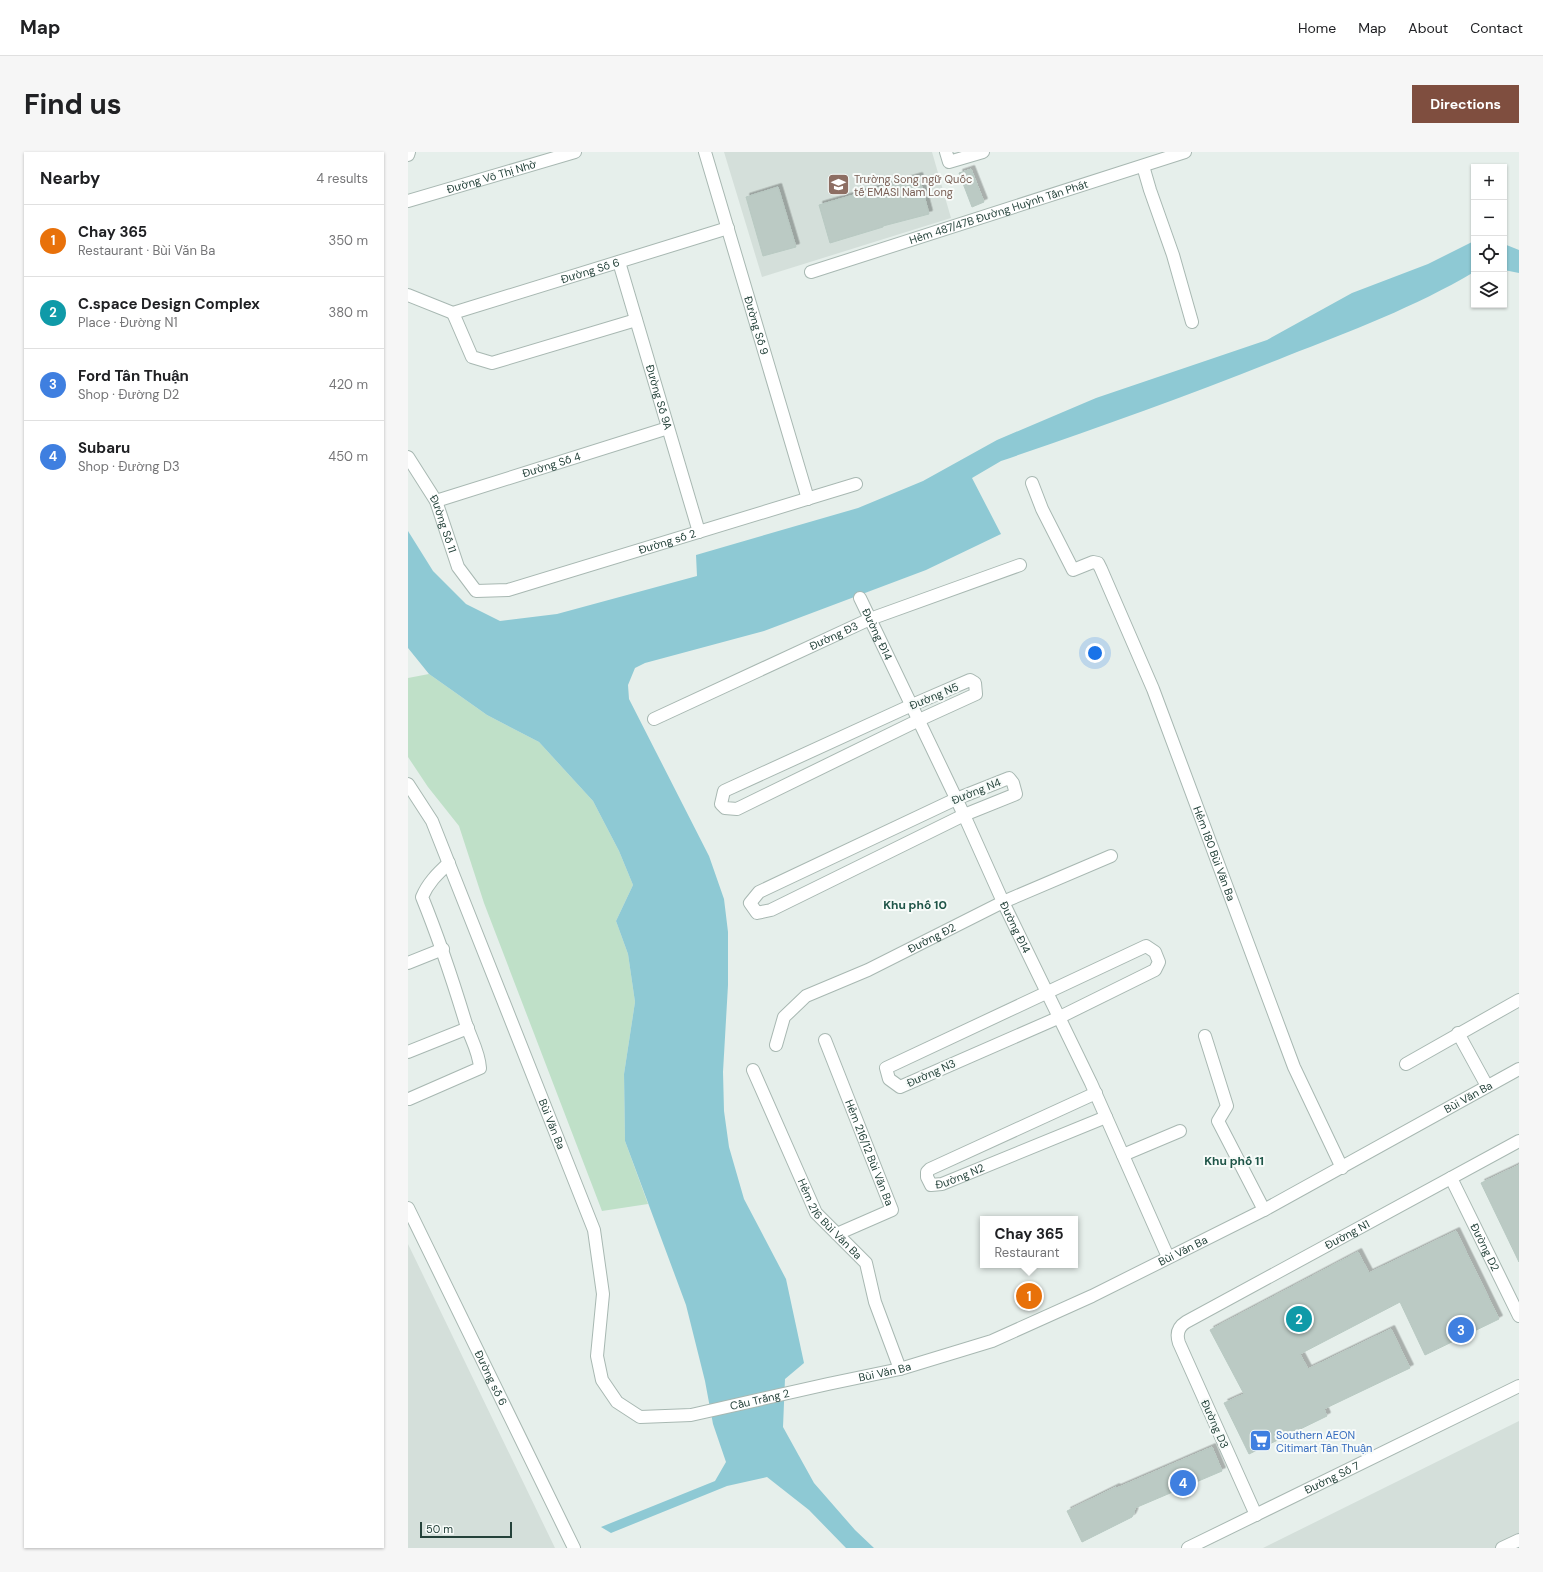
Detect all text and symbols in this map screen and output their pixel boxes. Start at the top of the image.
text: Map [20,15,60,40]
text: Home [1298,19,1336,37]
text: Map [1358,19,1386,37]
text: About [1408,19,1448,37]
text: Contact [1470,19,1523,37]
button: Directions [1412,85,1519,123]
text: Find us [24,86,122,123]
street label: Đường Võ Thị Nhờ [445,157,538,196]
map controls [1471,164,1507,308]
button: + [1471,164,1507,200]
text: Nearby [40,167,100,189]
text: 4 results [316,170,368,187]
school or university icon: Trường Song ngữ Quốc tế EMASI Nam Long [825,172,851,198]
place label: Trường Song ngữ Quốc tế EMASI Nam Long [854,172,972,199]
street label: Hẻm 487/47B Đường Huỳnh Tấn Phát [907,177,1090,247]
button: − [1471,200,1507,236]
text: Chay 365 [78,222,147,242]
text: 1 [51,232,55,249]
text: 350 m [328,232,368,249]
button: locate [1471,236,1507,272]
text: Restaurant · Bùi Văn Ba [78,242,215,259]
street label: Đường Số 6 [559,255,621,286]
button: layers [1471,272,1507,308]
text: C.space Design Complex [78,294,260,314]
street label: Đường Số 9 [741,294,772,357]
text: 2 [49,304,57,321]
text: 380 m [328,304,368,321]
text: Place · Đường N1 [78,314,177,331]
street label: Đường Số 9A [643,363,675,431]
text: Ford Tân Thuận [78,366,189,386]
text: 3 [49,376,57,393]
text: 420 m [329,376,368,393]
text: Shop · Đường D2 [78,386,179,403]
text: Subaru [78,438,130,458]
text: 4 [49,448,57,465]
text: 450 m [328,448,368,465]
street label: Đường Số 4 [521,449,583,480]
text: Shop · Đường D3 [78,458,180,475]
street label: Đường Số 11 [427,492,460,555]
street label: Đường số 2 [637,526,697,557]
street label: Đường Đ14 [859,606,896,663]
street label: Đường Đ3 [807,619,860,653]
your location [1085,643,1105,663]
street label: Đường N5 [907,679,961,713]
street label: Đường N4 [949,775,1003,807]
street label: Hẻm 180 Bùi Văn Ba [1190,804,1238,903]
district label: Khu phố 10 [883,897,947,913]
street label: Đường Đ14 [997,899,1034,956]
street label: Đường Đ2 [905,920,958,956]
street label: Đường N3 [904,1056,958,1090]
street label: Bùi Văn Ba [1442,1078,1495,1116]
street label: Bùi Văn Ba [536,1097,568,1151]
street label: Hẻm 216/12 Bùi Văn Ba [842,1098,897,1208]
district label: Khu phố 11 [1204,1153,1264,1169]
street label: Đường N2 [935,1160,986,1192]
street label: Hẻm 216 Bùi Văn Ba [795,1176,865,1262]
popup [980,1216,1078,1268]
street label: Đường N1 [1322,1217,1372,1252]
street label: Đường D2 [1467,1221,1503,1273]
text: Chay 365 [994,1224,1064,1244]
street label: Bùi Văn Ba [1156,1232,1210,1269]
text: Restaurant [994,1244,1059,1261]
pin: 1 [1016,1281,1042,1311]
pin: 2 [1286,1304,1312,1334]
pin: 3 [1448,1315,1474,1345]
street label: Đường số 6 [472,1348,510,1408]
street label: Bùi Văn Ba [857,1359,913,1384]
street label: Cầu Trắng 2 [729,1386,791,1413]
street label: Đường D3 [1198,1397,1232,1451]
supermarket icon: Southern AEON Citimart Tân Thuận [1248,1428,1274,1454]
place label: Southern AEON Citimart Tân Thuận [1276,1428,1372,1455]
street label: Đường Số 7 [1302,1458,1362,1497]
pin: 4 [1170,1468,1196,1498]
scale bar [420,1520,512,1539]
text: 50 m [426,1522,453,1536]

